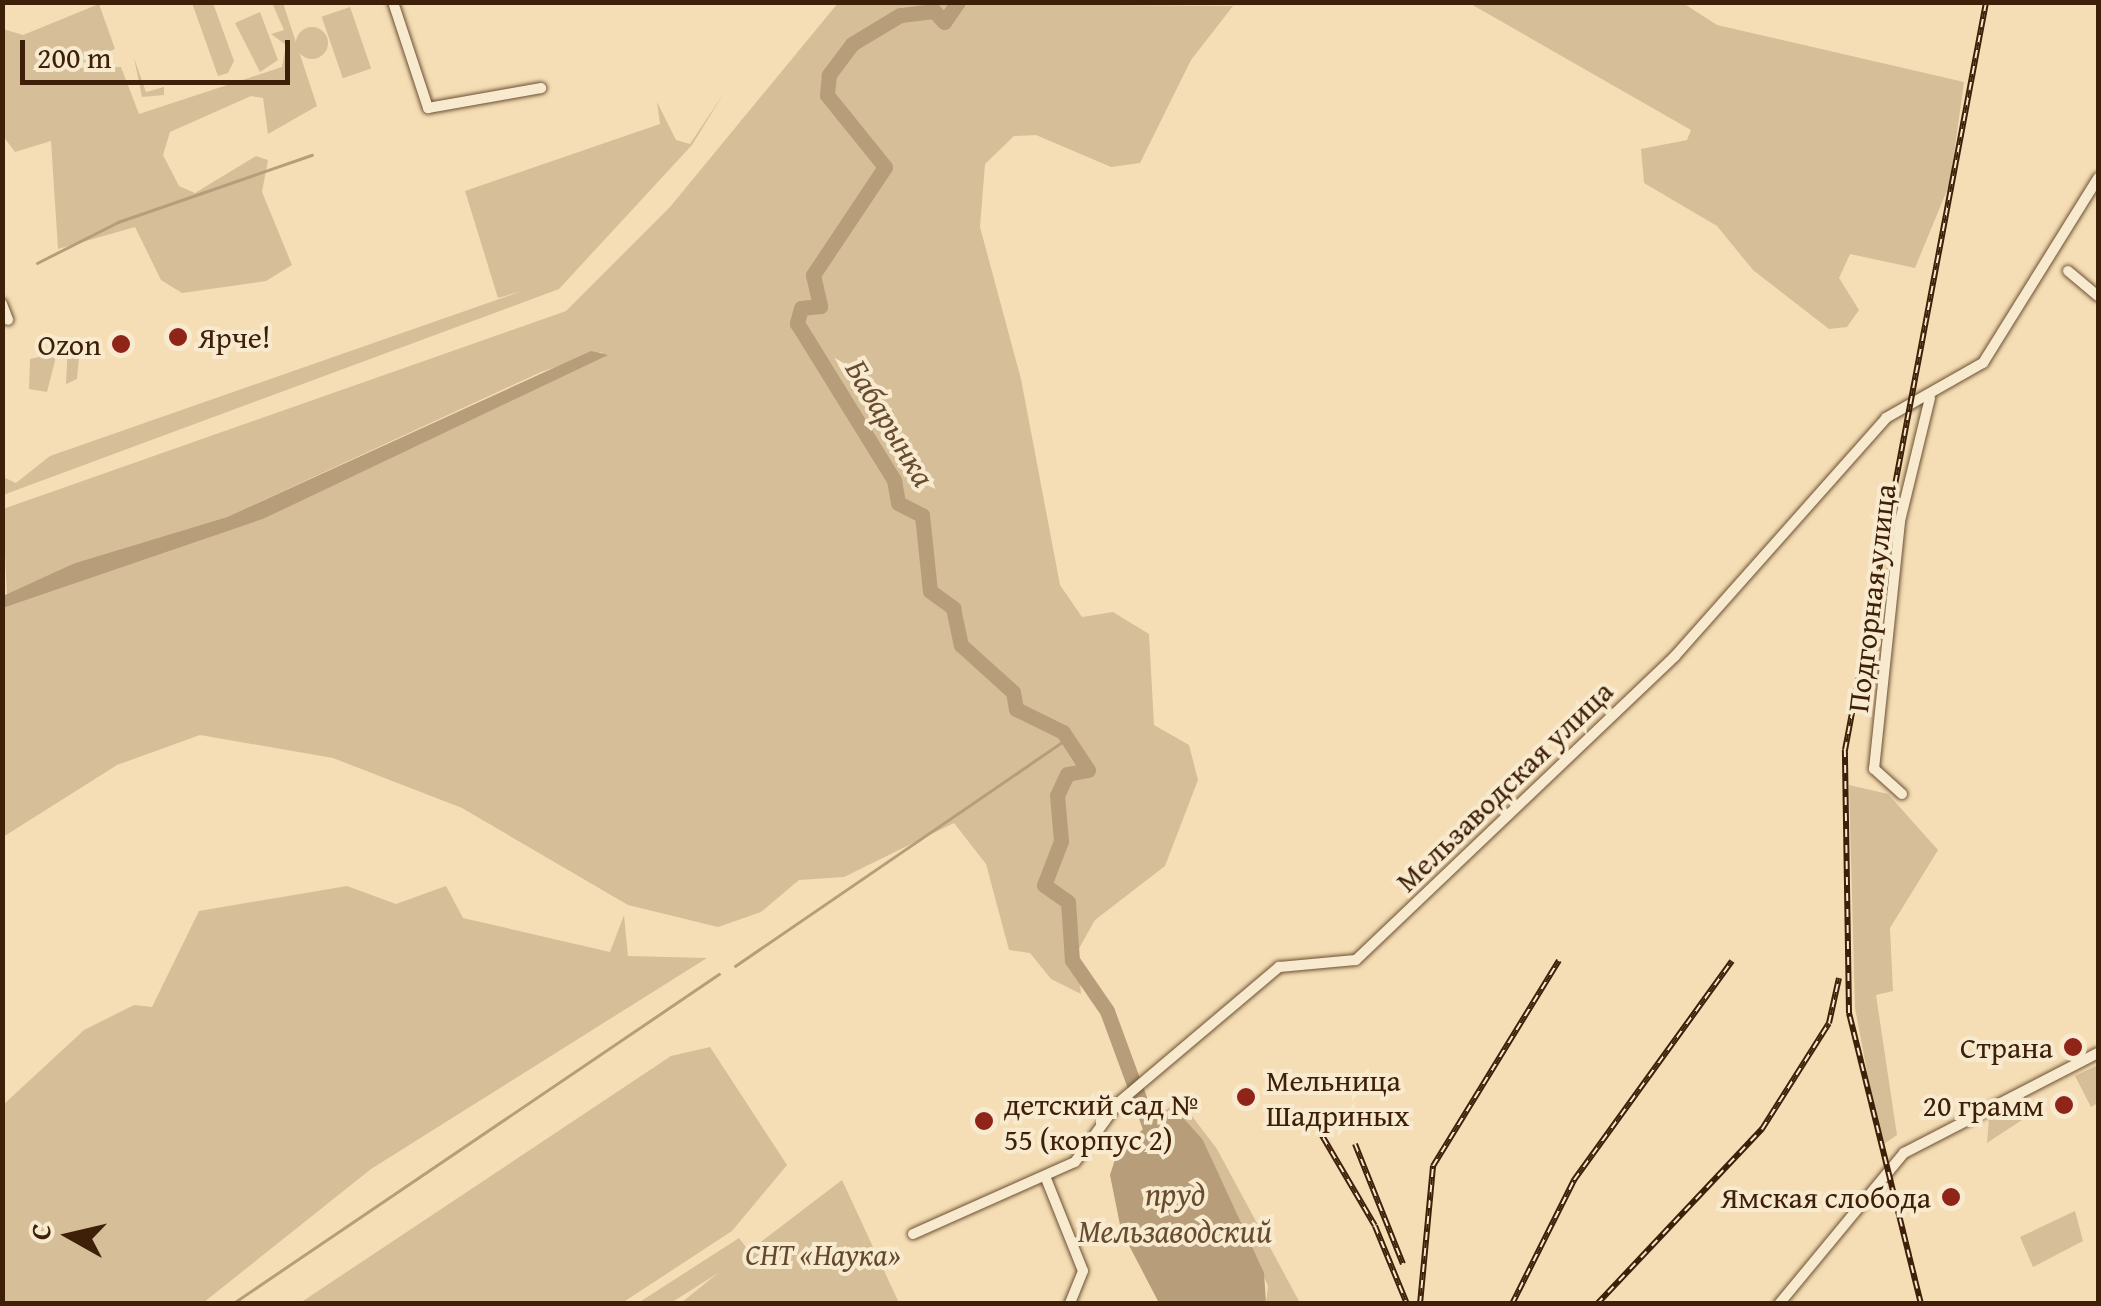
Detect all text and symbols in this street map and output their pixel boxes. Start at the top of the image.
scale bar [25,20,295,82]
text: 200 m [37,35,111,79]
place label: Ярче! [198,319,270,355]
place label: Ozon [37,326,101,362]
marker: Ярче! [167,326,189,348]
marker: Ozon [110,333,132,355]
water label: Бабарынка [837,352,943,494]
street label: Подгорная улица [1839,482,1903,714]
street label: Мельзаводская улица [1388,673,1620,899]
place label: Страна [1960,1029,2053,1065]
marker: Страна [2062,1036,2084,1058]
place label: Мельница Шадриных [1266,1062,1409,1132]
place label: детский сад № 55 (корпус 2) [1004,1086,1199,1156]
marker: Мельница Шадриных [1235,1086,1257,1108]
place label: 20 грамм [1922,1087,2044,1123]
marker: 20 грамм [2053,1094,2075,1116]
marker: детский сад № 55 (корпус 2) [973,1110,995,1132]
water label: пруд Мельзаводский [1078,1176,1272,1251]
place label: Ямская слобода [1721,1179,1931,1215]
north arrow [20,1186,120,1286]
marker: Ямская слобода [1940,1186,1962,1208]
text: С [18,1221,61,1242]
park label: СНТ «Наука» [745,1236,901,1272]

